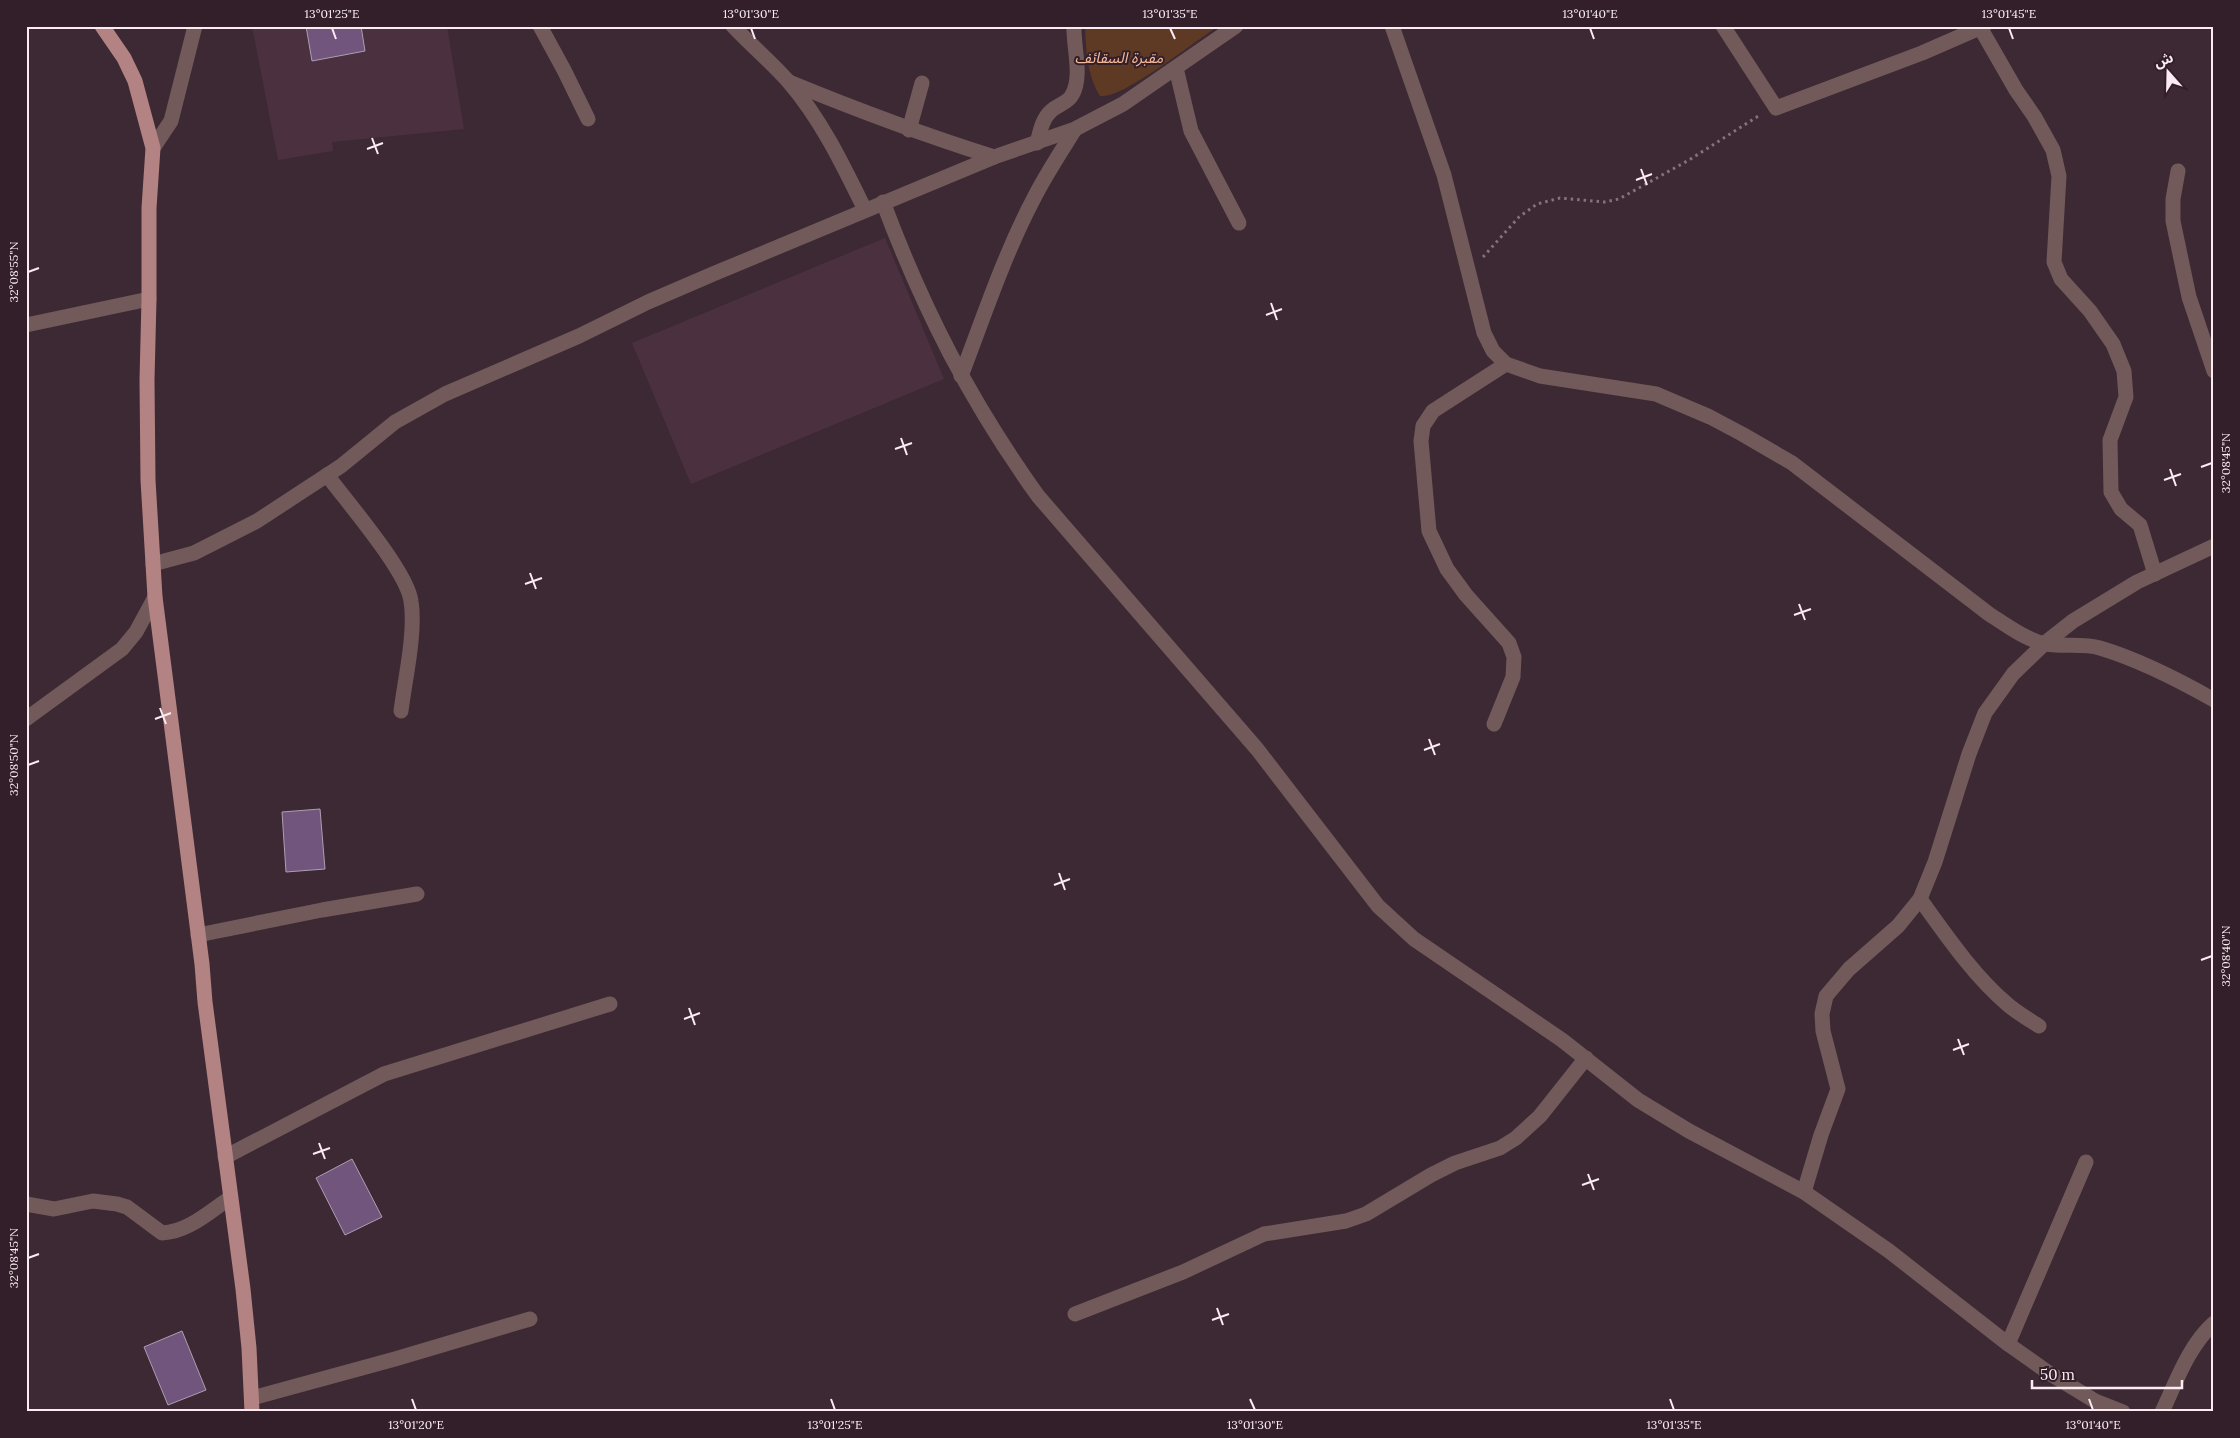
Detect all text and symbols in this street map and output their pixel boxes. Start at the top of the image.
text: 13°01'25"E [305,6,359,21]
text: 13°01'30"E [723,6,779,21]
text: 13°01'35"E [1142,6,1198,21]
text: 13°01'40"E [1562,6,1618,21]
text: 13°01'45"E [1982,6,2036,21]
park label: مقبرة السقائف [1075,48,1163,67]
north arrow [2142,48,2192,98]
text: ش [2151,48,2176,72]
text: 32°08'55"N [6,241,21,303]
text: 32°08'45"N [2218,433,2233,493]
text: 32°08'50"N [6,734,21,796]
text: 32°08'40"N [2218,925,2233,987]
text: 32°08'45"N [6,1228,21,1288]
scale bar [2032,1358,2182,1390]
text: 50 m [2040,1365,2075,1384]
text: 13°01'20"E [388,1417,444,1432]
text: 13°01'25"E [808,1417,862,1432]
text: 13°01'30"E [1227,1417,1283,1432]
text: 13°01'35"E [1646,1417,1702,1432]
text: 13°01'40"E [2065,1417,2121,1432]

